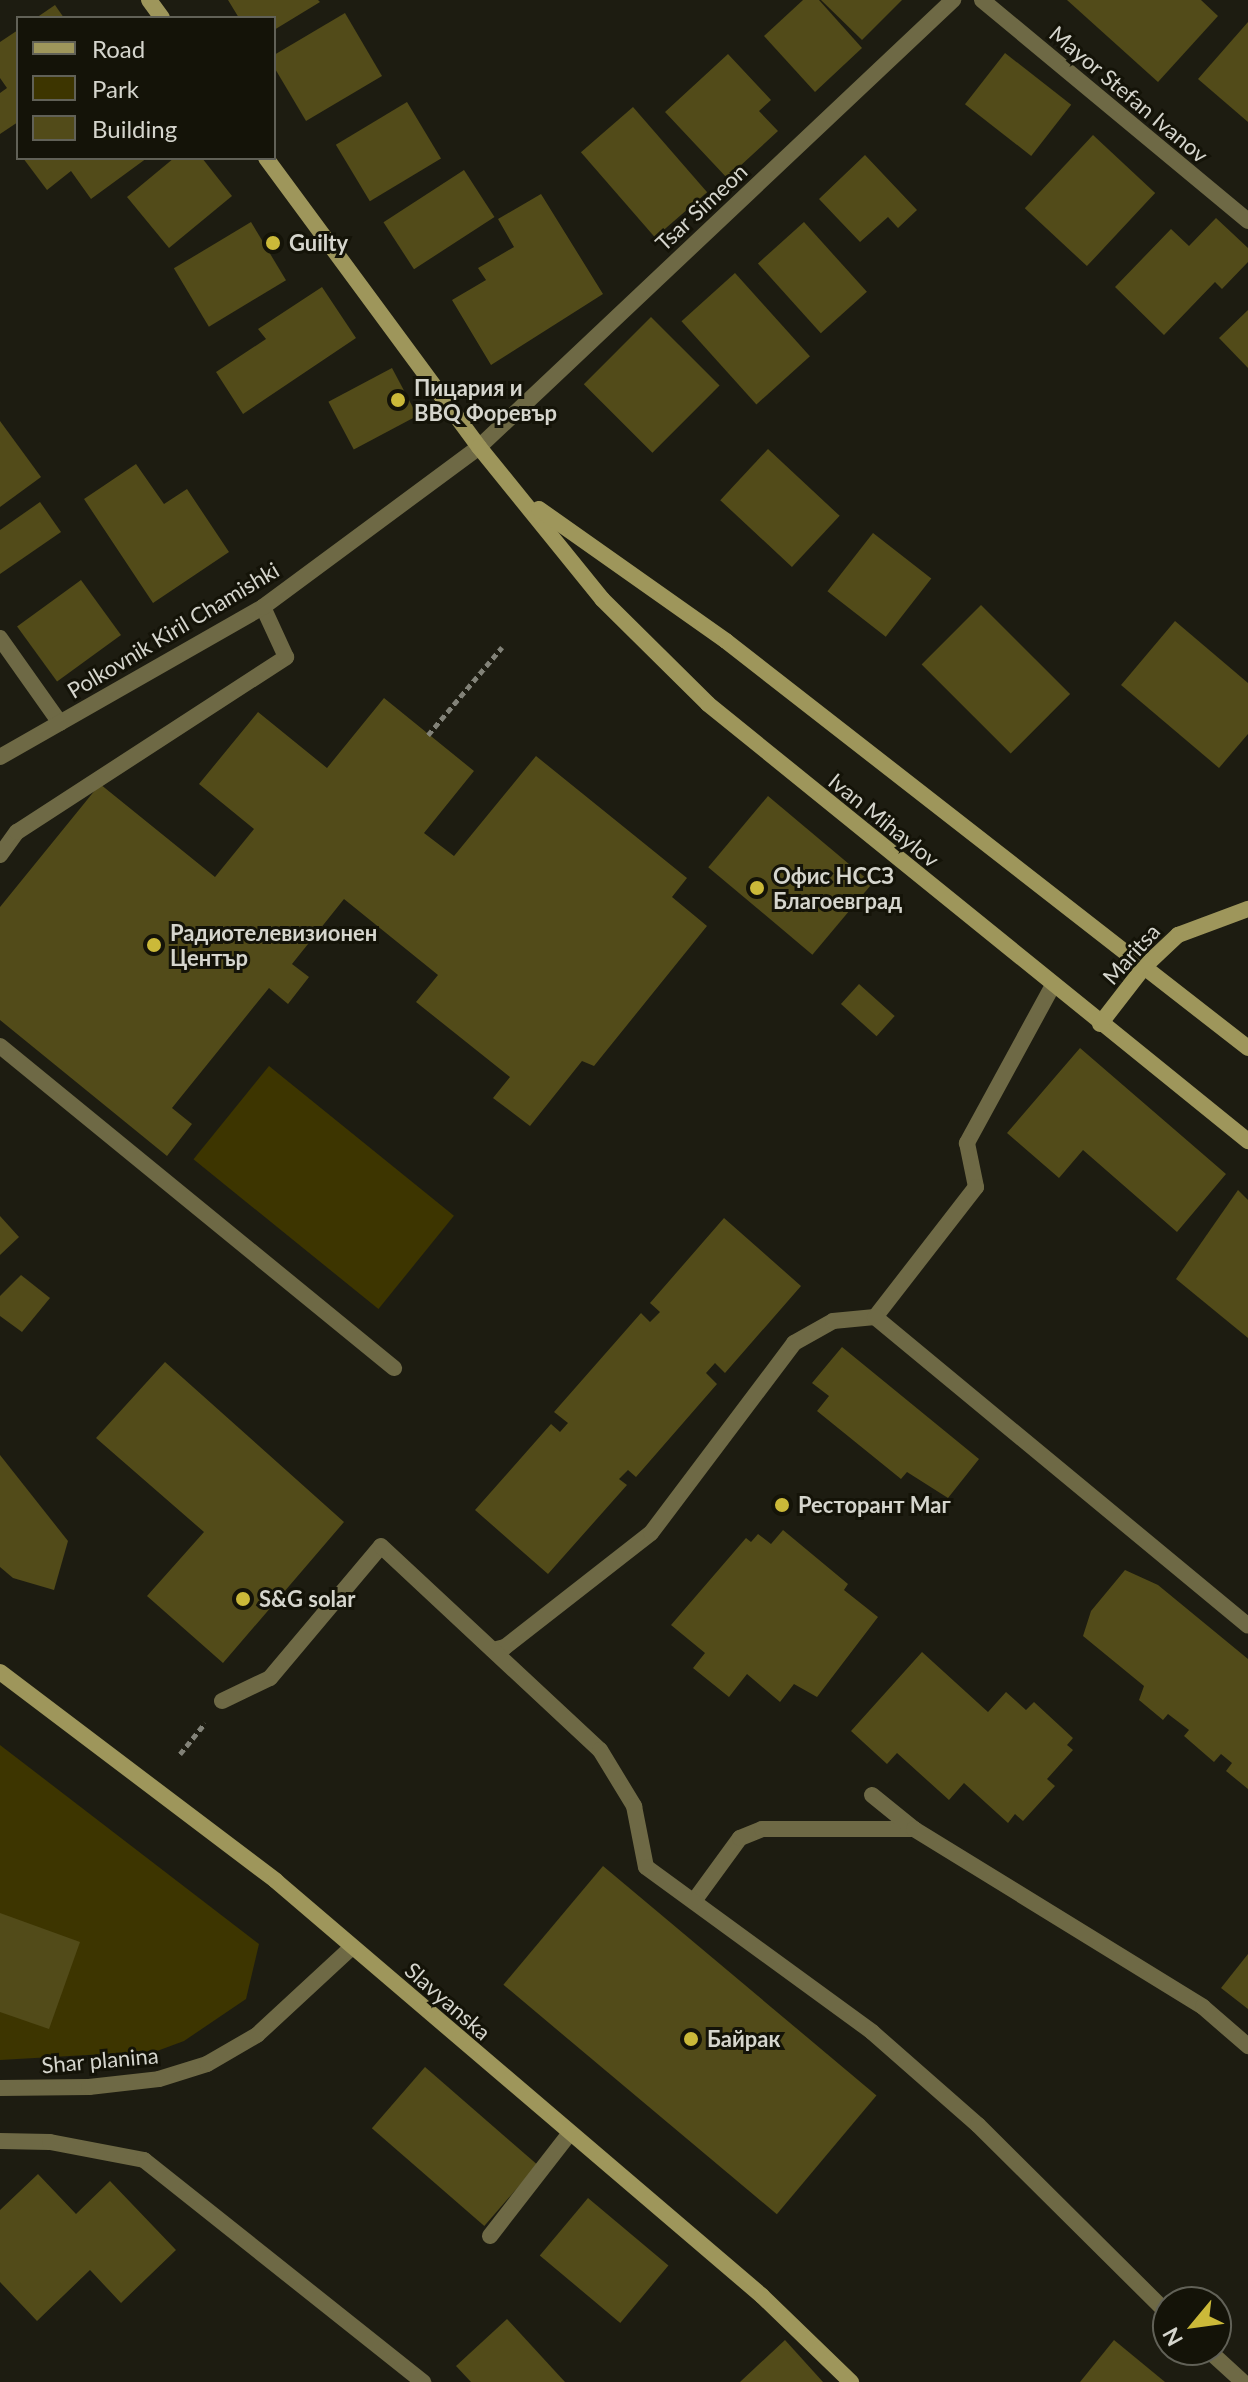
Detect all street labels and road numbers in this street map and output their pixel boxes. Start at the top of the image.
street label: Mayor Stefan Ivanov [1044,20,1214,168]
street label: Tsar Simeon [650,158,752,256]
street label: Polkovnik Kiril Chamishki [62,556,284,704]
street label: Ivan Mihaylov [823,767,945,873]
street label: Maritsa [1097,918,1165,990]
street label: Slavyanska [400,1957,496,2045]
street label: Shar planina [40,2042,160,2078]

